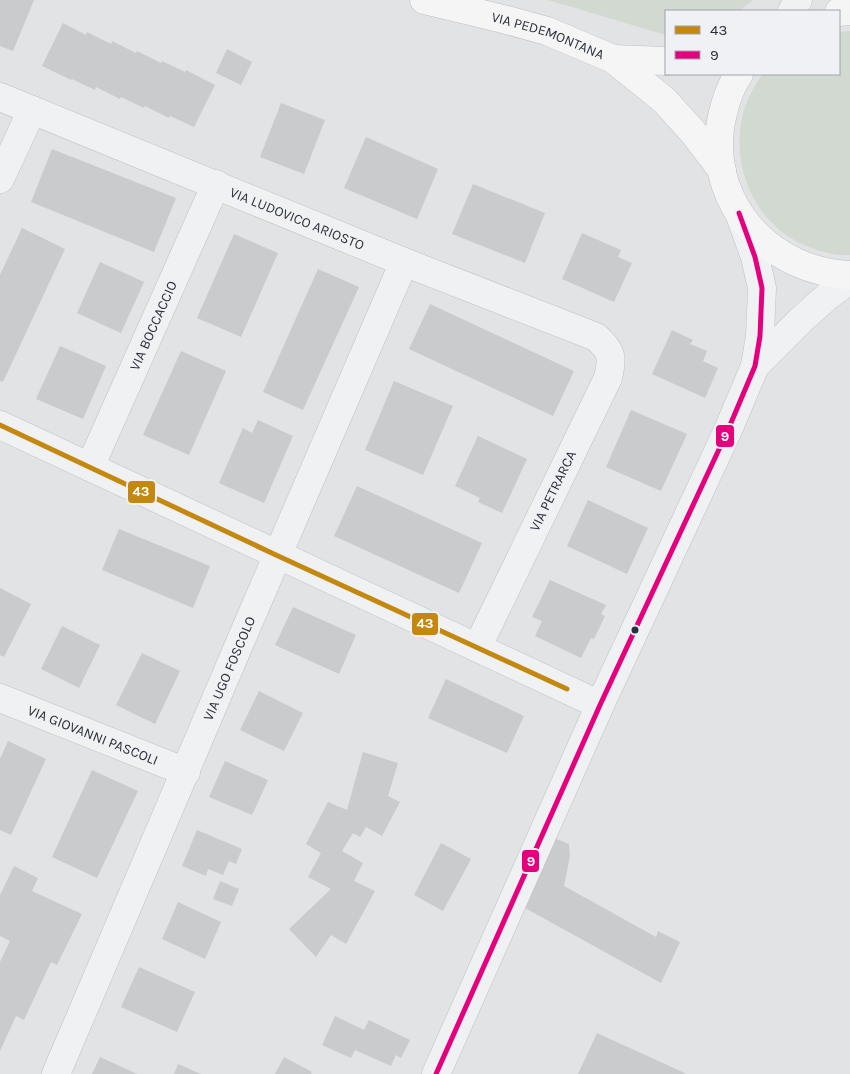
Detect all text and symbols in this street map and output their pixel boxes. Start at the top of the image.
street label: VIA PEDEMONTANA [490,8,607,63]
legend [665,10,840,75]
text: 43 [710,21,727,39]
text: 9 [710,46,719,64]
street label: VIA LUDOVICO ARIOSTO [227,183,367,253]
street label: VIA BOCCACCIO [126,278,180,373]
line badge: 9 [715,424,735,448]
text: 9 [721,428,729,445]
street label: VIA PETRARCA [526,448,580,534]
line badge: 43 [127,480,156,504]
text: 43 [132,483,150,500]
line badge: 43 [411,612,439,636]
street label: VIA UGO FOSCOLO [199,614,259,723]
text: 43 [416,615,434,632]
unlabelled marker [630,625,640,635]
street label: VIA GIOVANNI PASCOLI [25,701,161,769]
line badge: 9 [521,849,540,873]
text: 9 [527,853,535,870]

